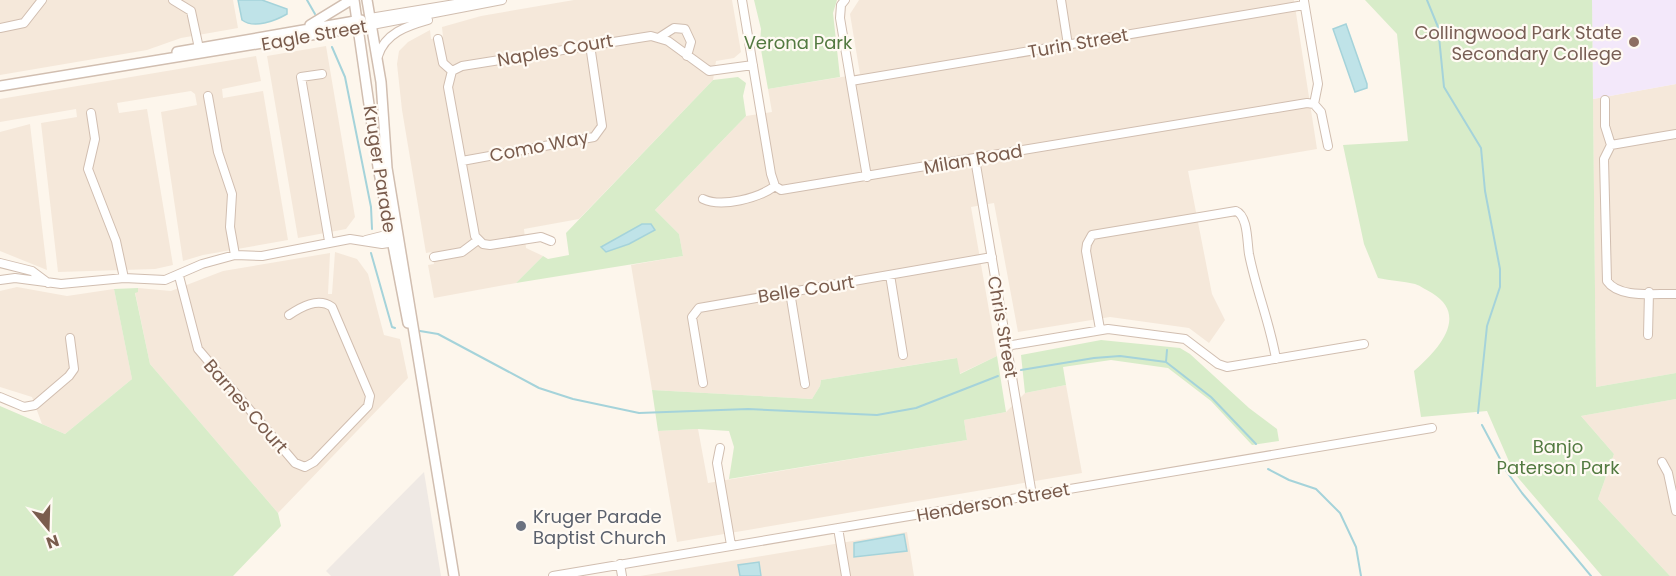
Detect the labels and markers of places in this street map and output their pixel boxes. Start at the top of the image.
place label: Collingwood Park State Secondary College [1414,20,1622,66]
marker: Collingwood Park State Secondary College [1627,35,1641,49]
place label: Kruger Parade Baptist Church [533,504,666,550]
marker: Kruger Parade Baptist Church [514,519,528,533]

